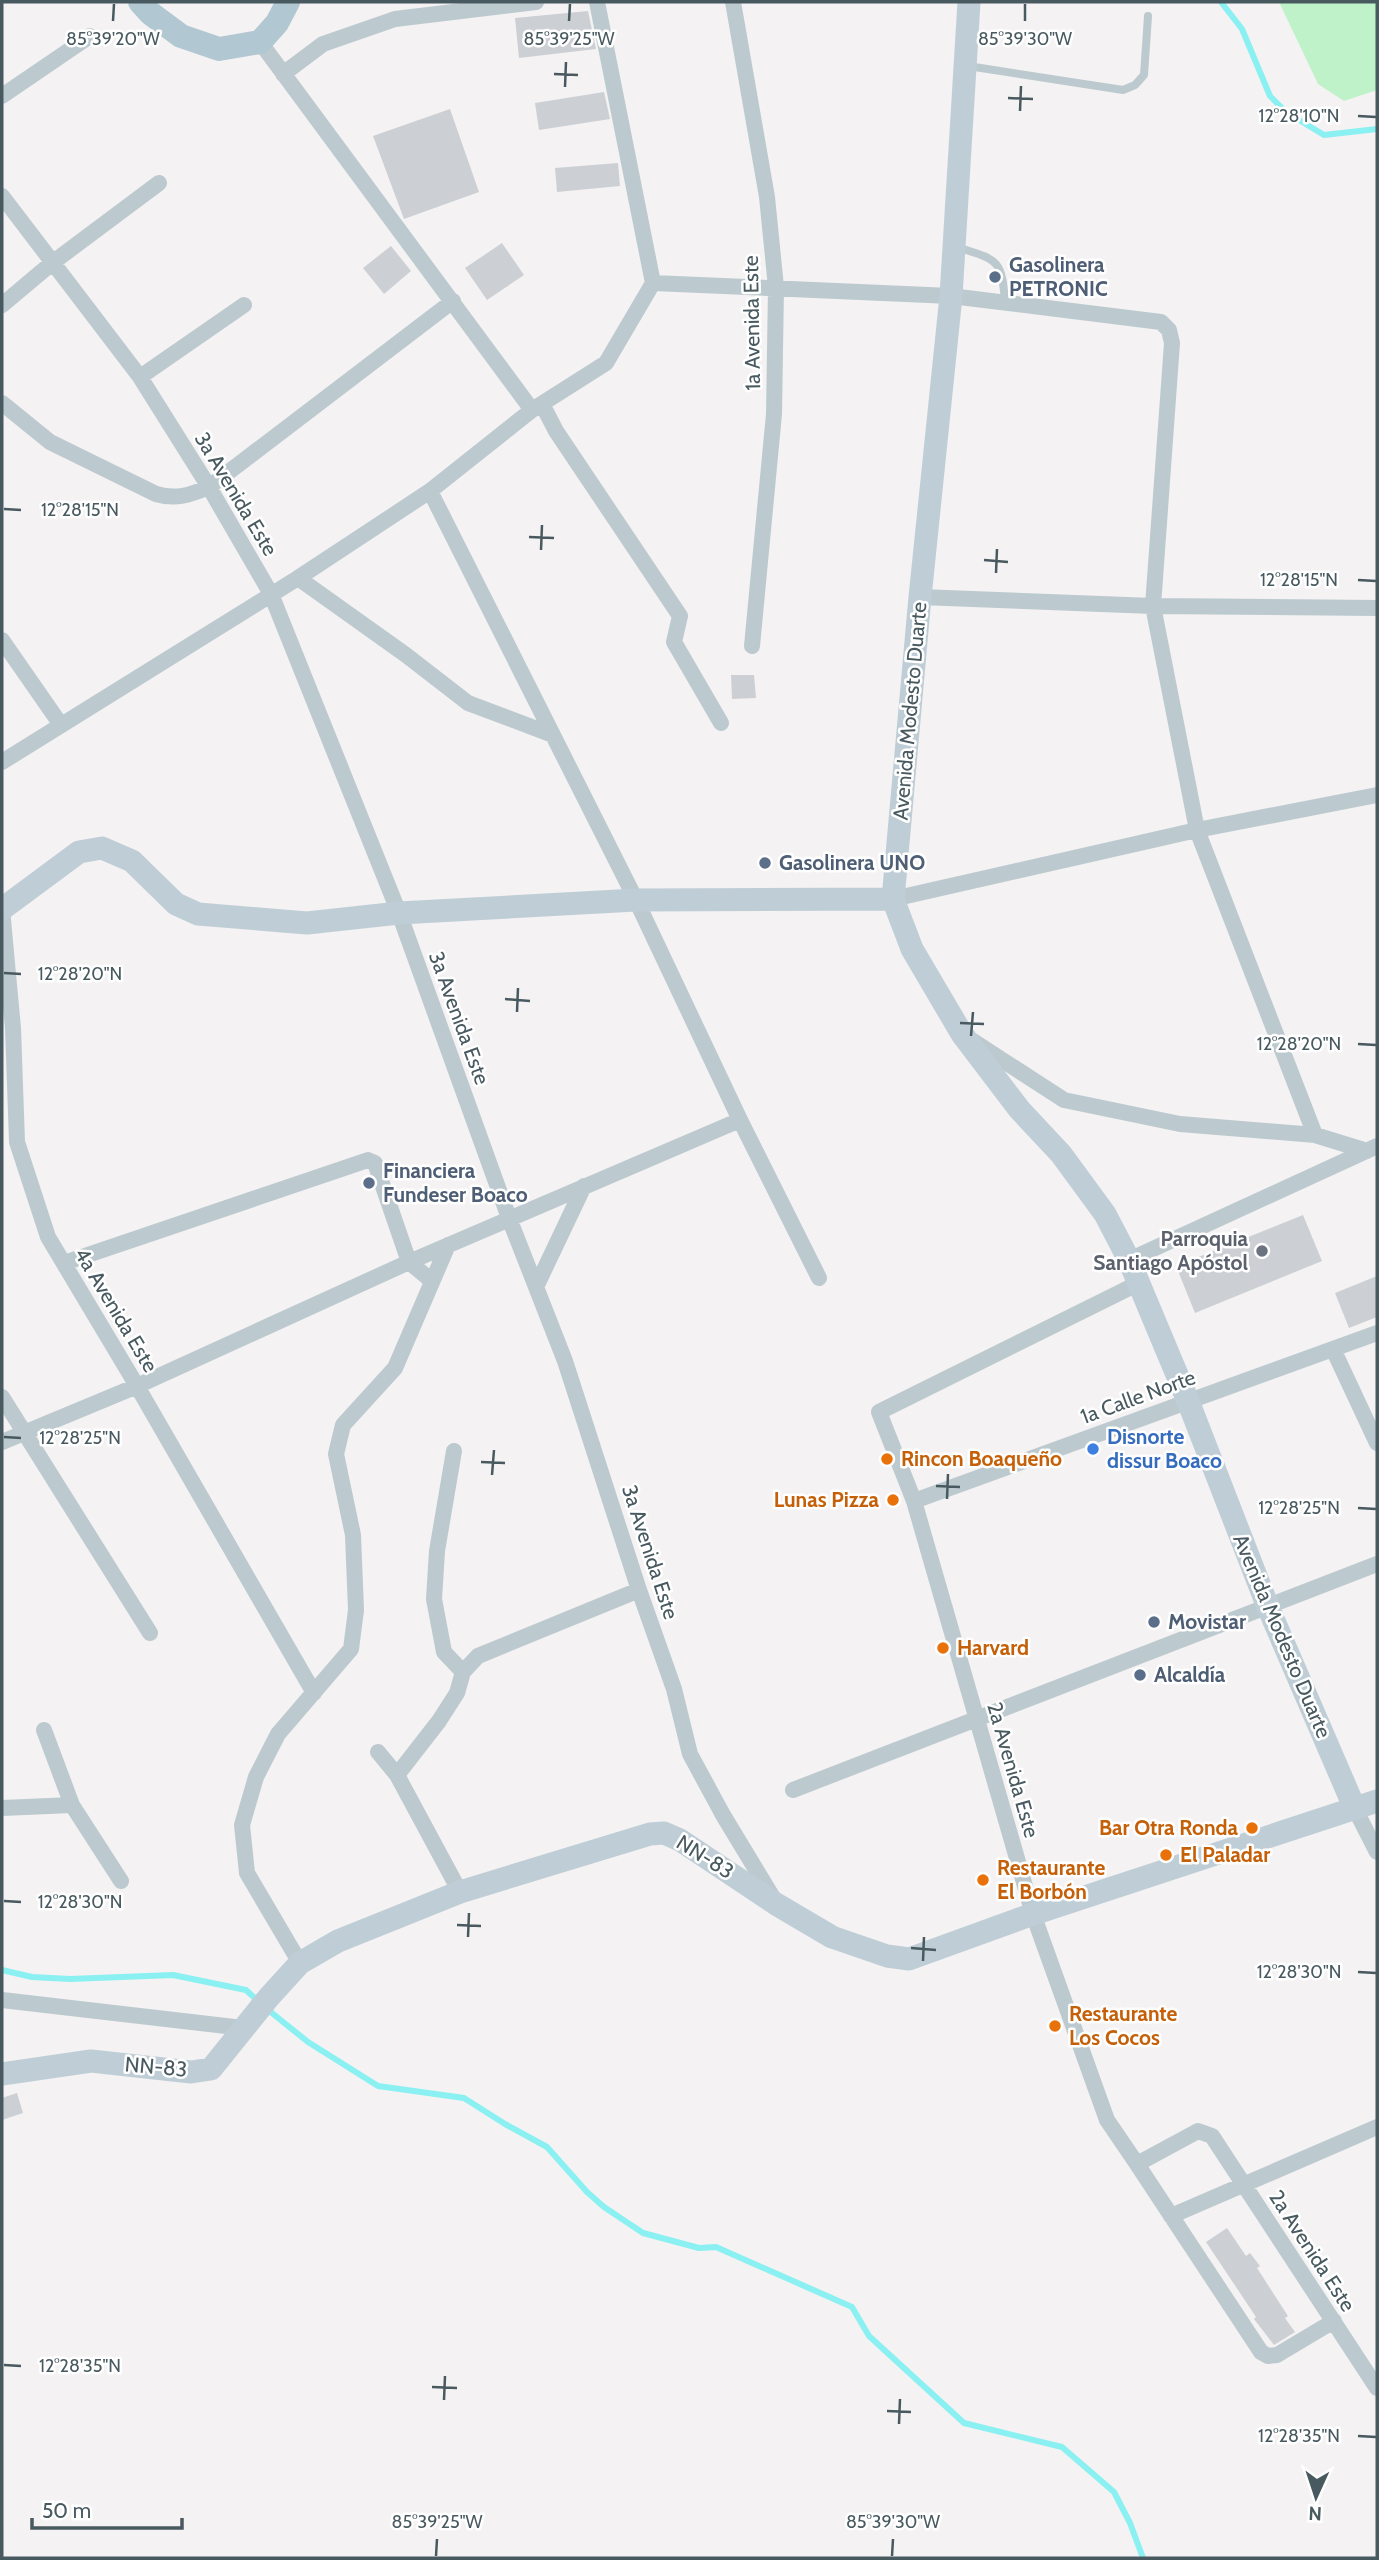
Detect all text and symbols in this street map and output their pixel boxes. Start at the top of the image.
text: 85°39'20"W [66,28,160,50]
text: 85°39'25"W [524,28,614,50]
text: 85°39'30"W [978,28,1072,50]
text: 12°28'10"N [1259,105,1339,127]
place label: Gasolinera PETRONIC [1009,252,1108,301]
street label: 1a Avenida Este [738,255,765,391]
marker: Gasolinera PETRONIC [987,269,1003,285]
street label: 3a Avenida Este [190,427,283,560]
text: 12°28'15"N [41,499,119,521]
text: 12°28'15"N [1260,569,1338,591]
street label: Avenida Modesto Duarte [888,601,932,821]
place label: Gasolinera UNO [779,850,925,875]
marker: Gasolinera UNO [757,855,773,871]
street label: 3a Avenida Este [424,948,495,1088]
text: 12°28'20"N [38,963,122,985]
text: 12°28'20"N [1257,1033,1341,1055]
place label: Financiera Fundeser Boaco [383,1158,528,1207]
marker: Financiera Fundeser Boaco [361,1175,377,1191]
place label: Parroquia Santiago Apóstol [1093,1226,1249,1275]
street label: 4a Avenida Este [69,1243,163,1377]
marker: Parroquia Santiago Apóstol [1254,1243,1270,1259]
street label: 1a Calle Norte [1077,1364,1199,1429]
place label: Disnorte dissur Boaco [1107,1424,1222,1473]
text: 12°28'25"N [39,1427,121,1449]
marker: Disnorte dissur Boaco [1085,1441,1101,1457]
place label: Rincon Boaqueño [901,1446,1062,1471]
marker: Rincon Boaqueño [879,1451,895,1467]
street label: 3a Avenida Este [617,1481,684,1622]
place label: Lunas Pizza [774,1487,880,1512]
marker: Lunas Pizza [885,1492,901,1508]
text: 12°28'25"N [1258,1497,1340,1519]
street label: Avenida Modesto Duarte [1228,1530,1337,1742]
place label: Movistar [1168,1609,1246,1634]
marker: Movistar [1146,1614,1162,1630]
place label: Harvard [957,1635,1029,1660]
marker: Harvard [935,1640,951,1656]
place label: Alcaldía [1154,1662,1226,1687]
marker: Alcaldía [1132,1667,1148,1683]
street label: 2a Avenida Este [982,1699,1045,1841]
place label: Bar Otra Ronda [1099,1815,1239,1840]
marker: Bar Otra Ronda [1244,1820,1260,1836]
street label: NN-83 [672,1829,738,1884]
place label: El Paladar [1180,1842,1270,1867]
marker: El Paladar [1158,1847,1174,1863]
place label: Restaurante El Borbón [997,1855,1106,1904]
marker: Restaurante El Borbón [975,1872,991,1888]
text: 12°28'30"N [38,1891,122,1913]
text: 12°28'30"N [1257,1961,1341,1983]
place label: Restaurante Los Cocos [1069,2001,1178,2050]
marker: Restaurante Los Cocos [1047,2018,1063,2034]
street label: NN-83 [124,2051,188,2082]
street label: 2a Avenida Este [1264,2185,1361,2316]
text: 12°28'35"N [39,2355,121,2377]
text: 12°28'35"N [1258,2425,1340,2447]
north arrow [1281,2462,1351,2532]
scale bar [32,2486,182,2530]
text: 50 m [42,2498,91,2523]
text: N [1308,2502,1322,2525]
text: 85°39'25"W [392,2511,482,2533]
text: 85°39'30"W [846,2511,940,2533]

